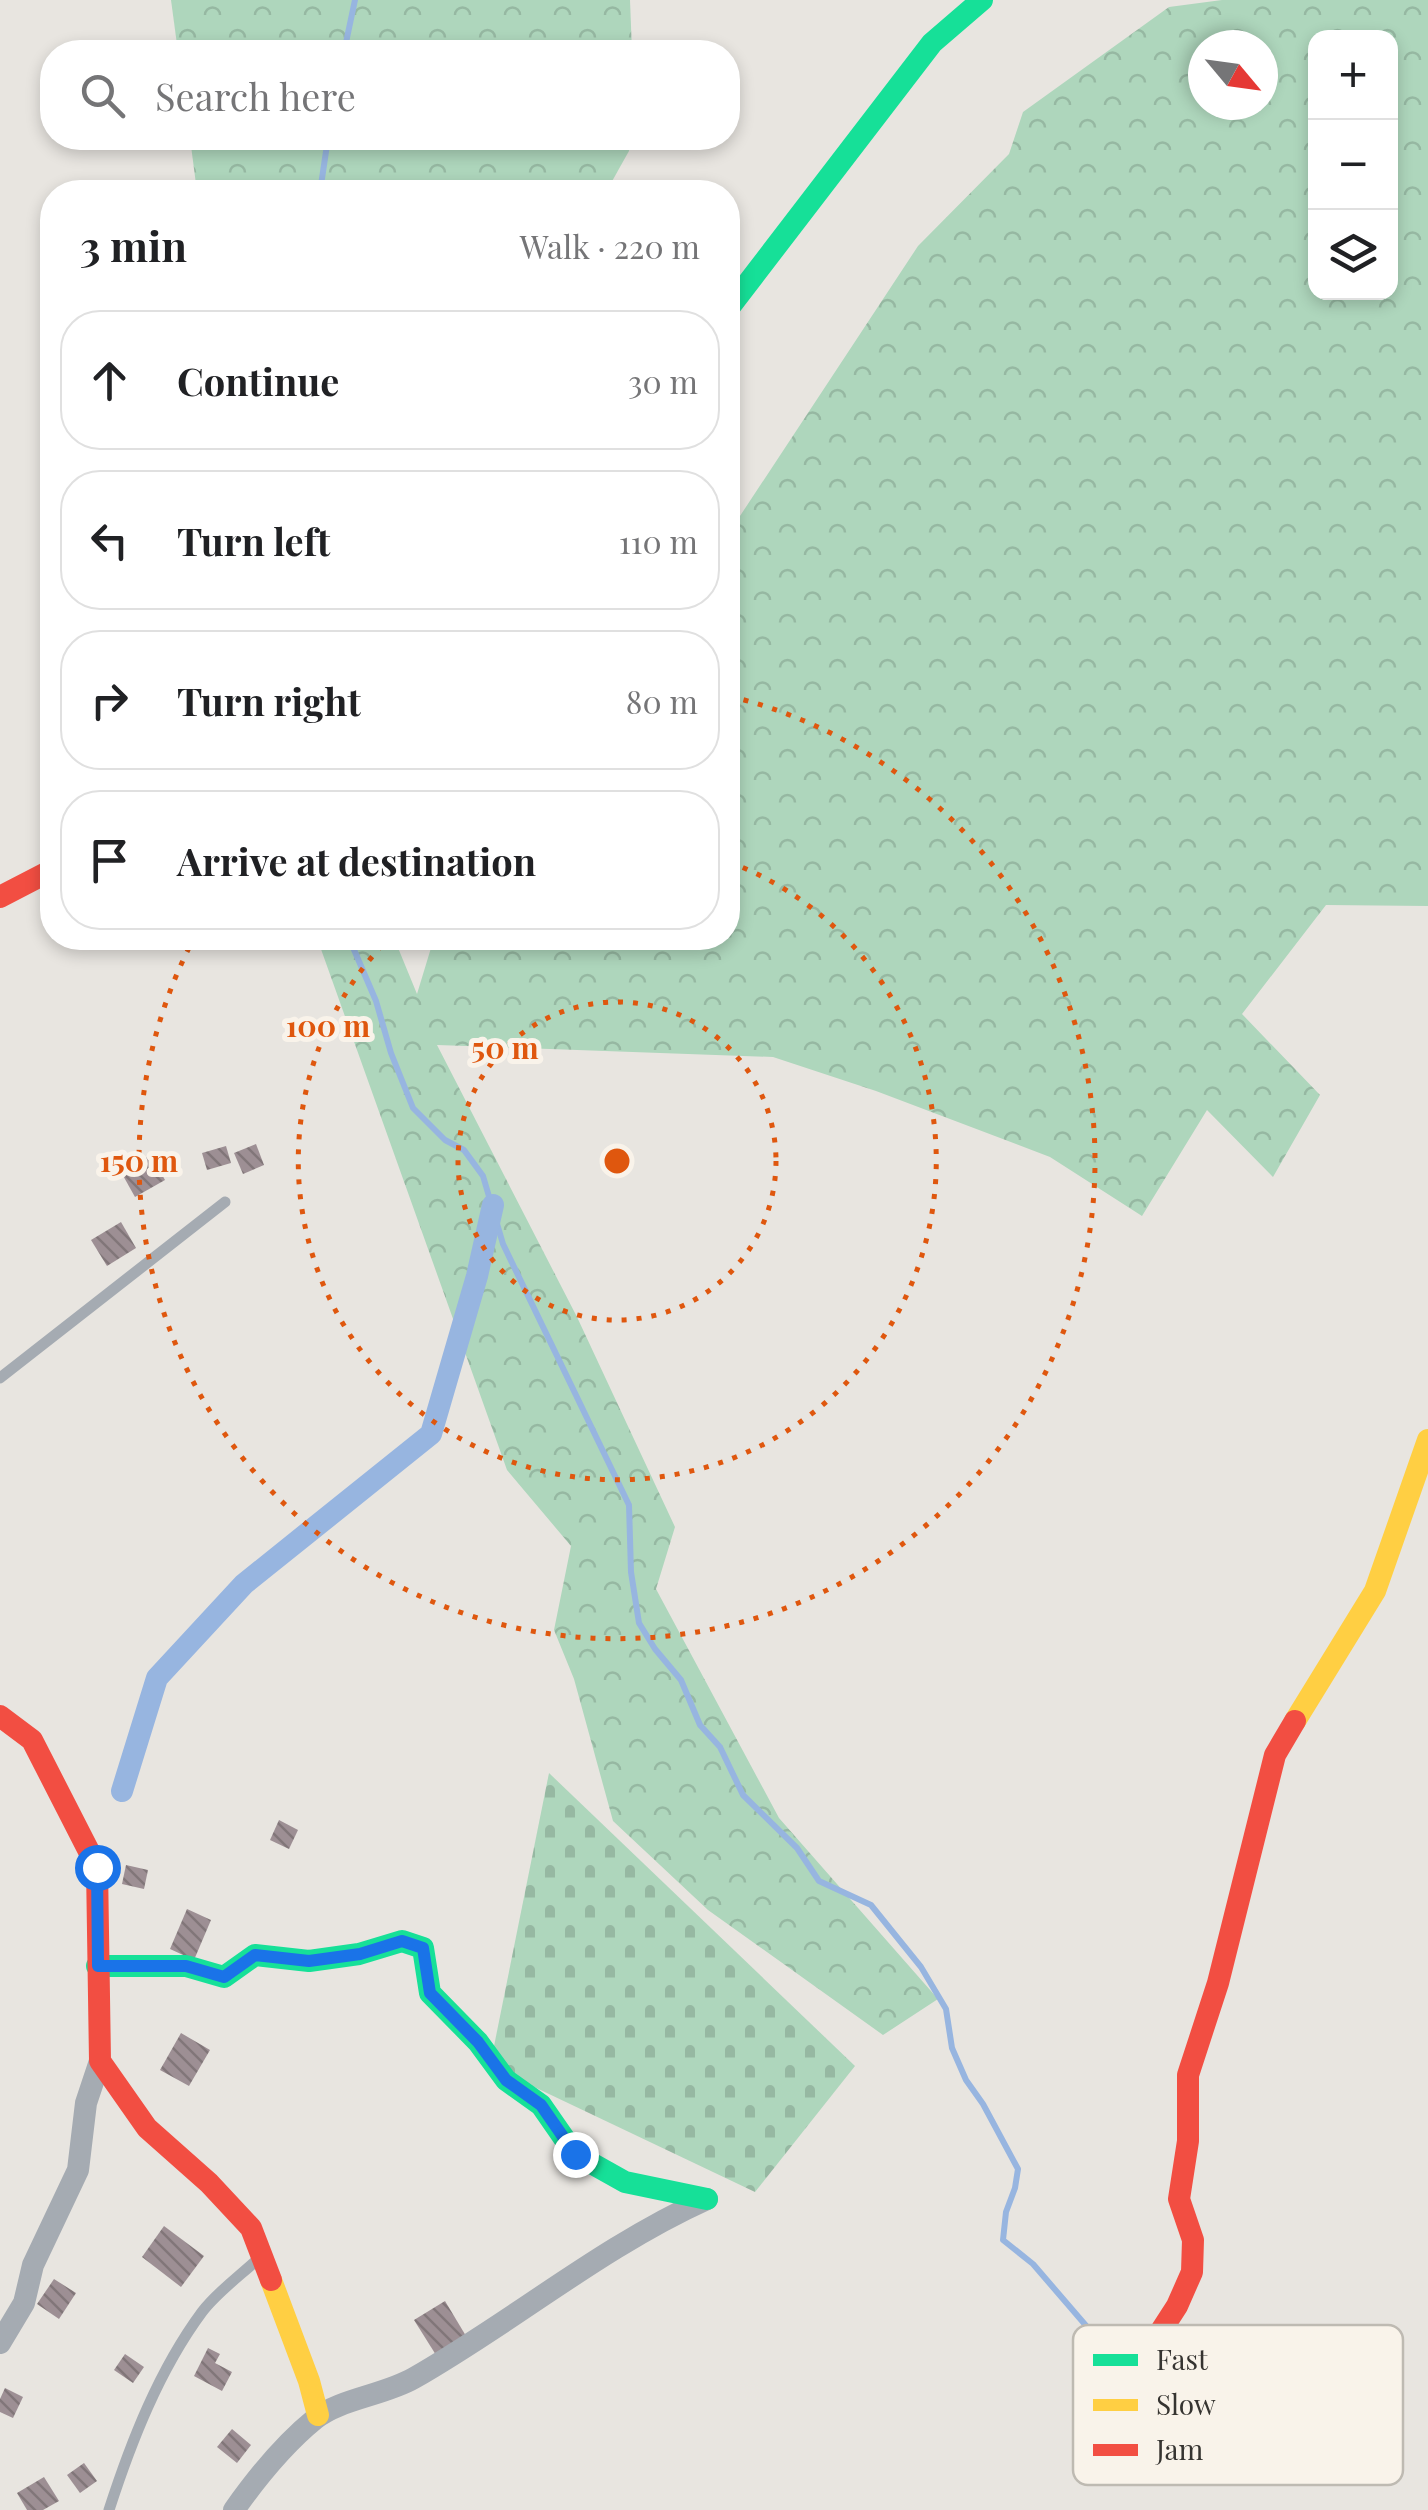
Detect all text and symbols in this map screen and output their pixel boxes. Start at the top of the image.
north arrow [1188,30,1278,120]
map controls [1308,30,1398,300]
button: + [1308,30,1398,120]
search box [40,40,740,150]
icon: search [75,68,130,123]
text: Search here [155,70,356,121]
button: − [1308,120,1398,210]
button: layers [1308,210,1398,300]
text: 3 min [80,217,187,273]
text: Walk · 220 m [520,224,700,267]
icon: ahead [82,353,137,408]
text: Continue [177,355,339,406]
text: 30 m [628,359,698,402]
icon: left [82,513,137,568]
text: Turn left [177,515,330,566]
text: 110 m [619,519,698,562]
icon: right [82,673,137,728]
text: Turn right [177,675,361,726]
text: 80 m [626,679,698,722]
icon: arrive [82,833,137,888]
text: Arrive at destination [177,835,536,886]
text: 100 m [286,1005,370,1045]
text: 50 m [471,1027,539,1067]
text: 150 m [100,1140,178,1180]
centre of rings [599,1143,635,1179]
route start [75,1845,121,1891]
route end [553,2132,599,2178]
legend [1073,2325,1403,2485]
text: Fast [1156,2340,1209,2377]
text: Slow [1156,2385,1216,2422]
text: Jam [1155,2430,1203,2467]

